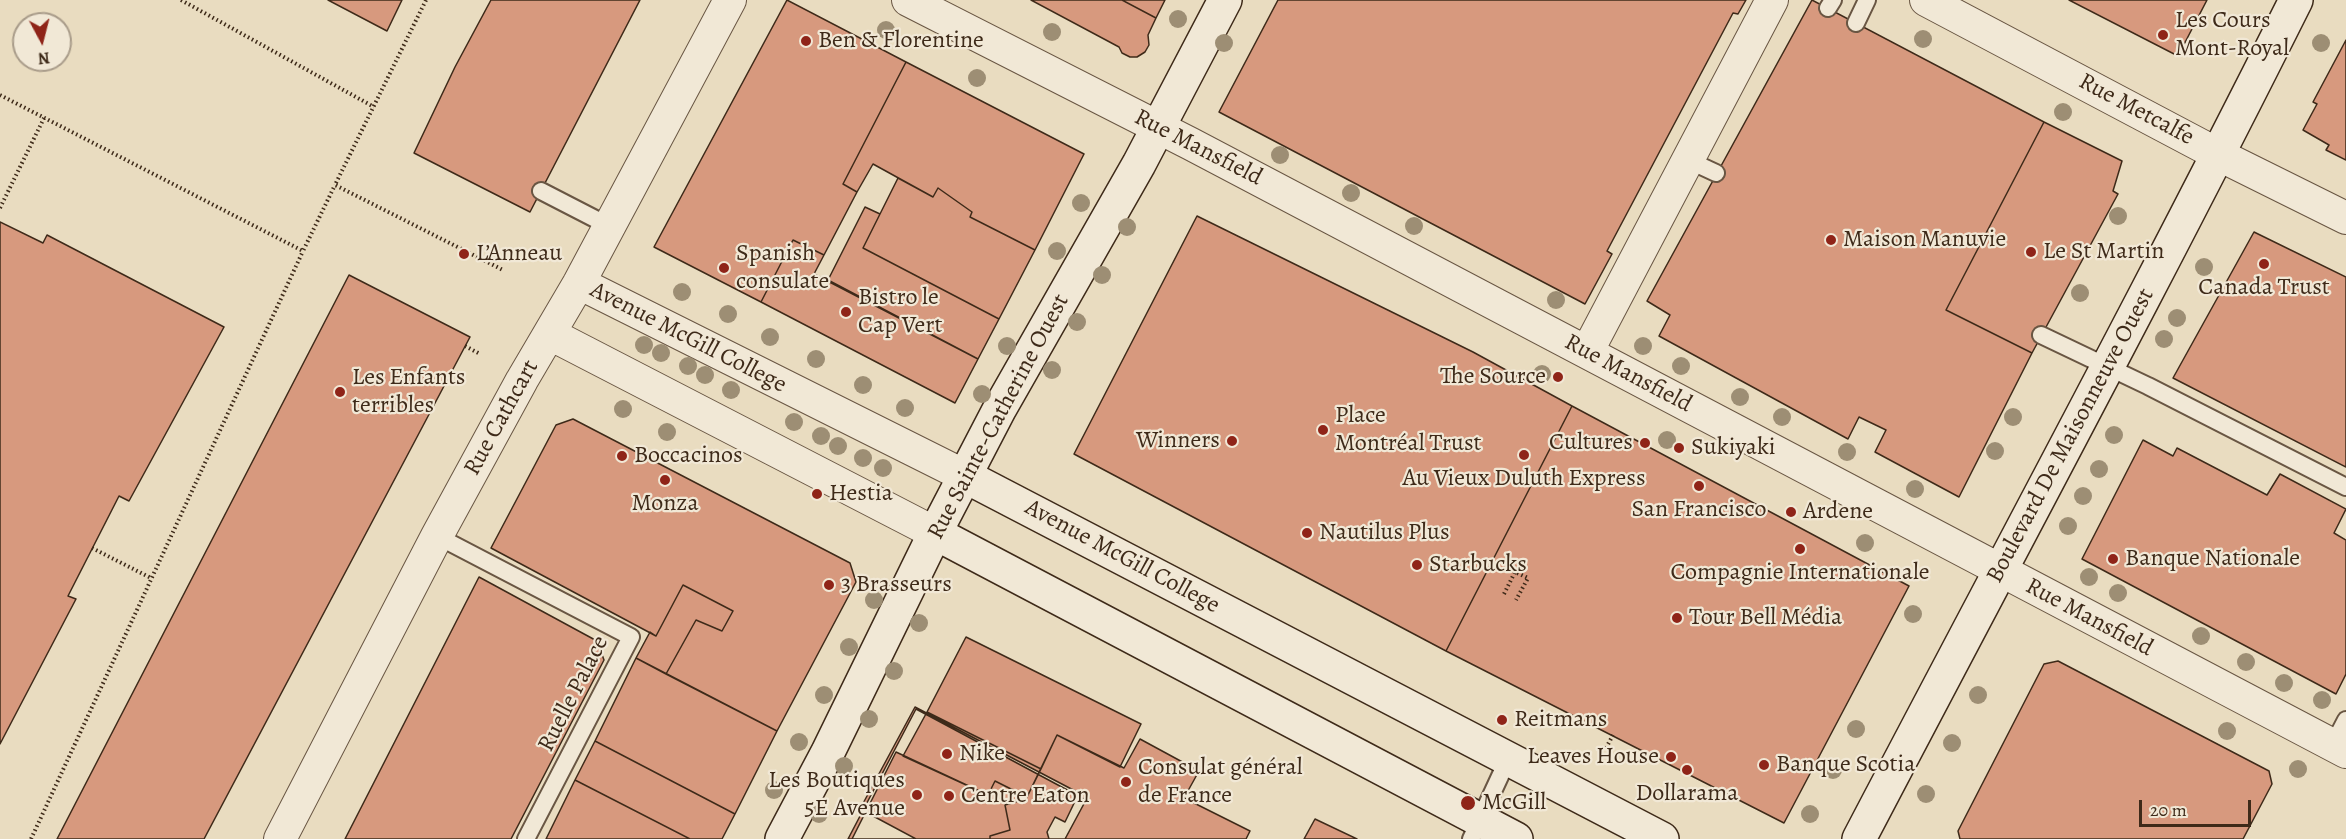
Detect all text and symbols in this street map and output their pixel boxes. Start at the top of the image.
place label: Les Cours Mont-Royal [2175,7,2289,63]
north arrow [12,12,72,72]
place label: Ben & Florentine [818,27,984,55]
marker: Les Cours Mont-Royal [2156,28,2170,42]
marker: Ben & Florentine [799,34,813,48]
text: N [37,46,51,70]
street label: Rue Metcalfe [2074,68,2198,152]
street label: Rue Mansfield [1129,103,1267,193]
place label: Maison Manuvie [1843,226,2006,254]
marker: Maison Manuvie [1824,233,1838,247]
place label: Le St Martin [2043,238,2164,266]
place label: L’Anneau [476,240,562,268]
place label: Spanish consulate [736,240,829,296]
marker: Le St Martin [2024,245,2038,259]
marker: L’Anneau [457,247,471,261]
marker: Canada Trust [2257,257,2271,271]
marker: Spanish consulate [717,261,731,275]
place label: Canada Trust [2198,274,2330,302]
street label: Avenue McGill College [585,276,791,400]
place label: Bistro le Cap Vert [858,284,942,340]
street label: Boulevard De Maisonneuve Ouest [1981,284,2161,588]
street label: Rue Sainte-Catherine Ouest [922,289,1076,545]
marker: Bistro le Cap Vert [839,305,853,319]
street label: Rue Mansfield [1559,328,1697,420]
street label: Rue Cathcart [458,355,546,481]
place label: The Source [1440,363,1546,391]
place label: Les Enfants terribles [352,364,466,420]
marker: The Source [1551,370,1565,384]
marker: Les Enfants terribles [333,385,347,399]
place label: Place Montréal Trust [1335,402,1481,458]
marker: Place Montréal Trust [1316,423,1330,437]
place label: Winners [1136,427,1220,455]
place label: Cultures [1549,429,1633,457]
marker: Winners [1225,434,1239,448]
place label: Sukiyaki [1691,434,1776,462]
marker: Cultures [1638,436,1652,450]
marker: Sukiyaki [1672,441,1686,455]
place label: Boccacinos [634,442,743,470]
marker: Au Vieux Duluth Express [1517,448,1531,462]
marker: Boccacinos [615,449,629,463]
place label: Au Vieux Duluth Express [1402,465,1646,493]
marker: Monza [658,473,672,487]
marker: San Francisco [1692,479,1706,493]
place label: Hestia [829,480,893,508]
marker: Hestia [810,487,824,501]
place label: Monza [631,490,699,518]
street label: Avenue McGill College [1020,493,1224,621]
place label: San Francisco [1632,496,1766,524]
place label: Ardene [1803,498,1873,526]
marker: Ardene [1784,505,1798,519]
place label: Nautilus Plus [1319,519,1450,547]
marker: Nautilus Plus [1300,526,1314,540]
marker: Compagnie Internationale [1793,542,1807,556]
place label: Banque Nationale [2125,545,2300,573]
place label: Starbucks [1429,551,1527,579]
marker: Banque Nationale [2106,552,2120,566]
marker: Starbucks [1410,558,1424,572]
place label: Compagnie Internationale [1670,559,1930,587]
place label: 3 Brasseurs [841,571,952,599]
street label: Rue Mansfield [2020,572,2158,664]
marker: 3 Brasseurs [822,578,836,592]
place label: Tour Bell Média [1689,604,1842,632]
marker: Tour Bell Média [1670,611,1684,625]
street label: Ruelle Palace [532,631,616,757]
place label: Reitmans [1514,706,1607,734]
marker: Reitmans [1495,713,1509,727]
place label: Nike [959,740,1005,768]
place label: Leaves House [1527,743,1659,771]
marker: Nike [940,747,954,761]
marker: Leaves House [1664,750,1678,764]
place label: Banque Scotia [1776,751,1915,779]
place label: Consulat général de France [1138,754,1303,810]
marker: Banque Scotia [1757,758,1771,772]
marker: Dollarama [1680,763,1694,777]
place label: Les Boutiques 5E Avenue [768,767,905,823]
marker: Consulat général de France [1119,775,1133,789]
place label: Dollarama [1635,780,1739,808]
place label: Centre Eaton [961,782,1090,810]
marker: Les Boutiques 5E Avenue [910,788,924,802]
scale bar [2142,788,2254,826]
marker: Centre Eaton [942,789,956,803]
place label: McGill [1482,789,1546,817]
marker: McGill [1459,794,1477,812]
text: 20 m [2150,798,2187,822]

